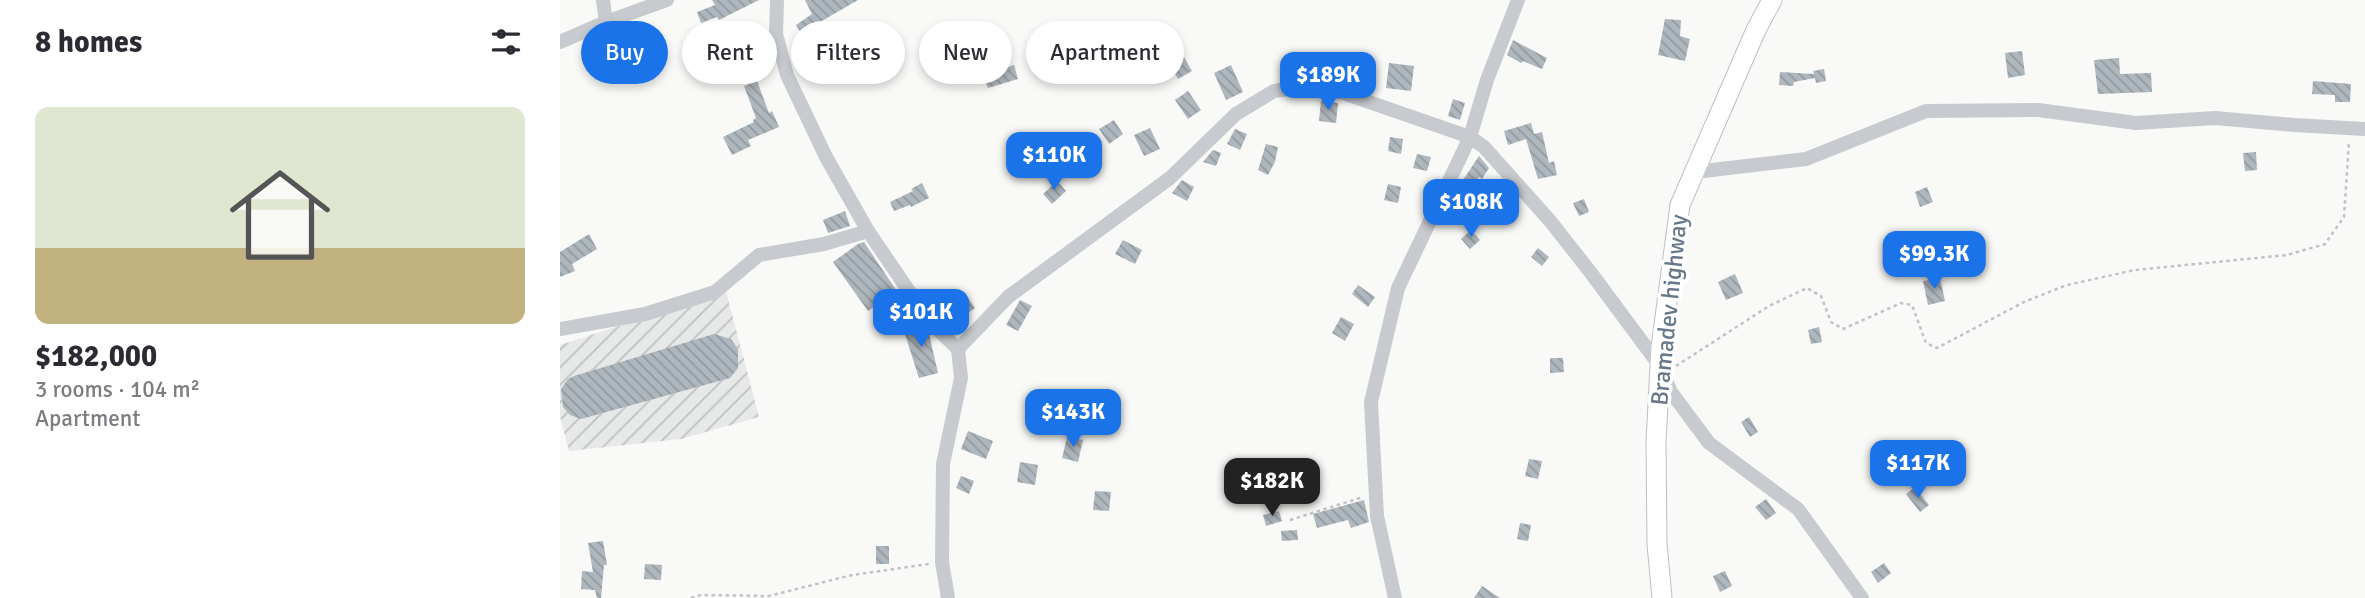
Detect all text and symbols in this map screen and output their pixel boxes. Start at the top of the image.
chip: Buy [581,21,668,84]
chip: Rent [682,21,777,84]
chip: Filters [791,21,905,84]
chip: New [919,21,1012,84]
chip: Apartment [1026,21,1184,84]
icon: filters [487,23,525,61]
text: 8 homes [35,24,142,61]
pin: $189K [1279,52,1377,112]
text: $189K [1296,60,1360,89]
pin: $110K [1005,132,1103,192]
text: $110K [1022,140,1086,169]
icon: home [217,152,343,278]
pin: $108K [1422,180,1520,239]
text: $108K [1439,187,1503,216]
street label: Bramadev highway [1644,213,1694,407]
pin: $99.3K [1877,232,1991,291]
text: $99.3K [1899,239,1969,268]
pin: $101K [872,290,970,349]
text: $101K [889,297,953,326]
text: $182,000 [35,338,157,375]
text: 3 rooms · 104 m² [35,375,200,404]
pin: $143K [1024,390,1122,449]
text: $143K [1041,397,1105,426]
text: Apartment [35,404,140,433]
pin: $117K [1869,440,1967,500]
text: $117K [1886,448,1950,477]
pin: $182K [1223,458,1321,518]
text: $182K [1240,466,1304,495]

